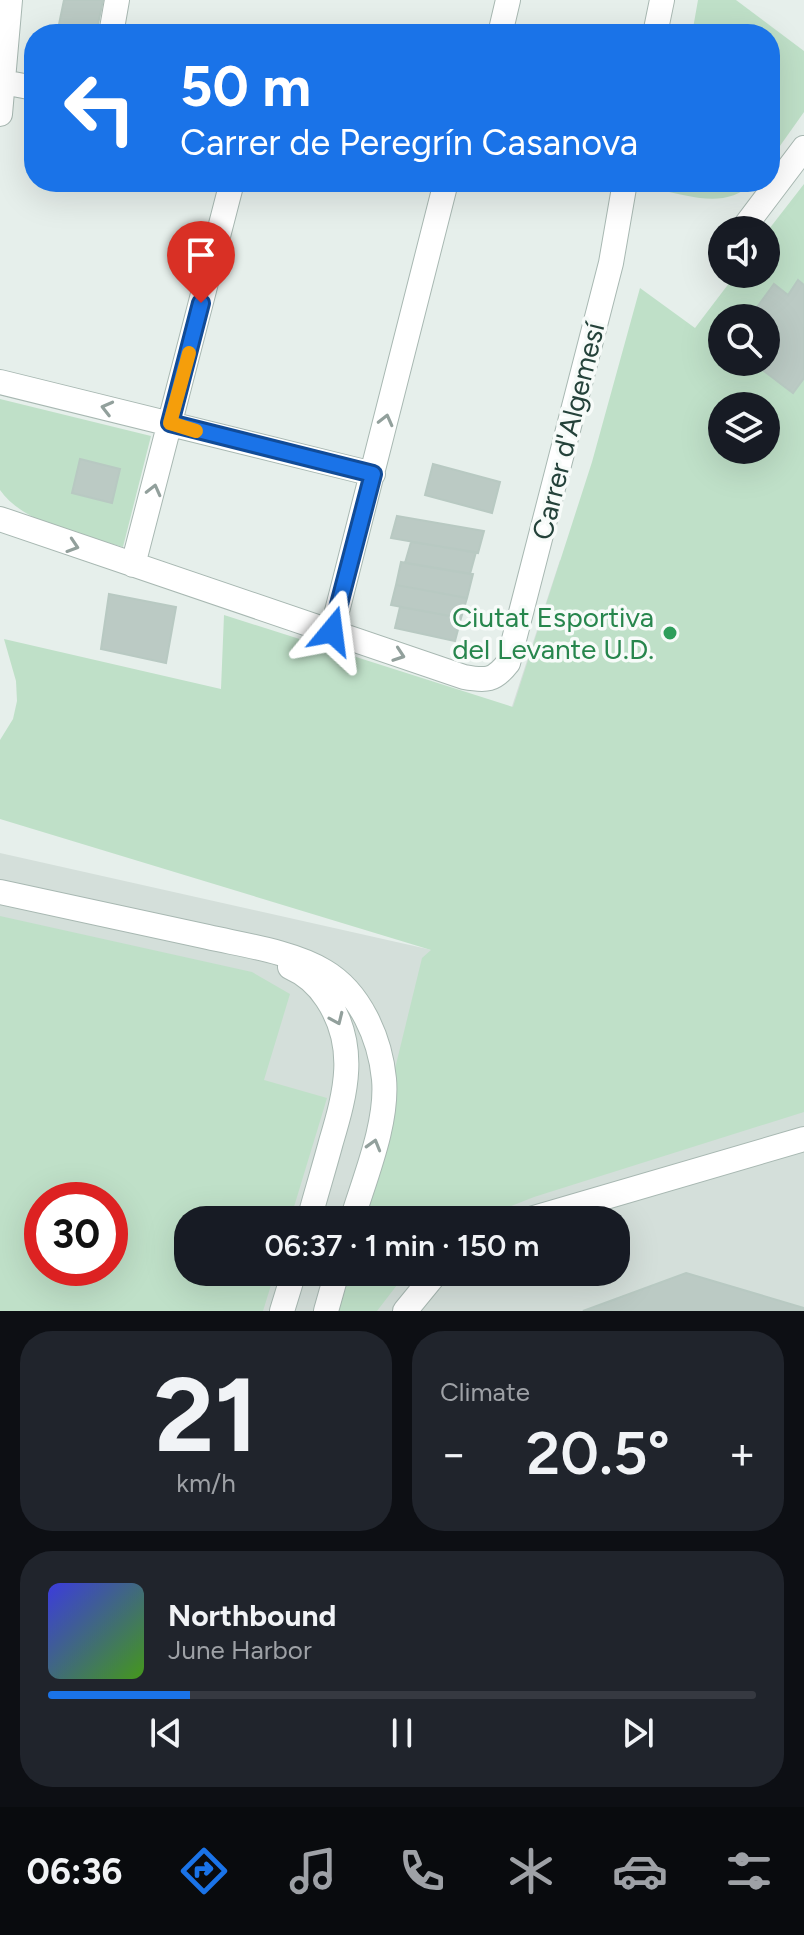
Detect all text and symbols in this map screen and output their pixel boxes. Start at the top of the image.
text: 50 m [180,53,311,120]
icon: left [48,56,152,160]
text: Carrer de Peregrín Casanova [180,121,638,164]
map controls [708,216,780,464]
button: sound [708,216,780,288]
pin [167,221,235,303]
icon: arrive [179,233,223,277]
button: search [708,304,780,376]
street label: Carrer d'Algemesí [525,317,612,543]
button: layers [708,392,780,464]
one-way arrow [101,401,114,418]
one-way arrow [377,414,394,428]
one-way arrow [144,484,161,498]
one-way arrow [65,536,79,552]
position arrow [290,589,374,673]
place label: Ciutat Esportiva del Levante U.D. [452,600,654,666]
marker: Ciutat Esportiva del Levante U.D. [661,624,679,642]
one-way arrow [392,645,406,661]
one-way arrow [327,1010,343,1025]
one-way arrow [365,1139,381,1153]
speed limit sign: 30 [24,1182,128,1286]
text: 06:37 · 1 min · 150 m [265,1227,539,1264]
text: 21 [154,1352,258,1477]
text: Climate [440,1376,530,1408]
text: 20.5° [526,1417,670,1489]
text: − [440,1427,467,1480]
text: + [729,1427,756,1480]
text: km/h [176,1467,236,1499]
text: Northbound [168,1597,336,1634]
text: June Harbor [168,1634,312,1666]
icon: previous [144,1711,188,1755]
icon: pause [380,1711,424,1755]
icon: next [616,1711,660,1755]
icon: directions [176,1843,232,1899]
icon: music [285,1843,341,1899]
icon: phone [394,1843,450,1899]
icon: climate [503,1843,559,1899]
icon: car [612,1843,668,1899]
icon: filters [721,1843,777,1899]
text: 06:36 [27,1850,123,1893]

